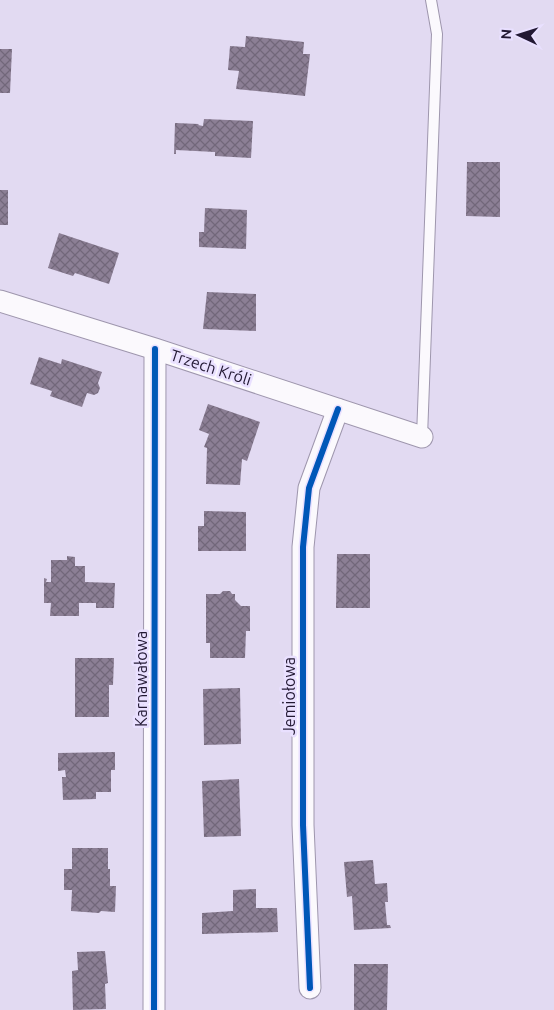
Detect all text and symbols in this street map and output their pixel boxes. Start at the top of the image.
north arrow [494,10,544,60]
text: N [498,28,514,40]
street label: Trzech Króli [168,345,254,389]
street label: Karnawałowa [132,631,150,727]
street label: Jemiołowa [280,657,298,735]

